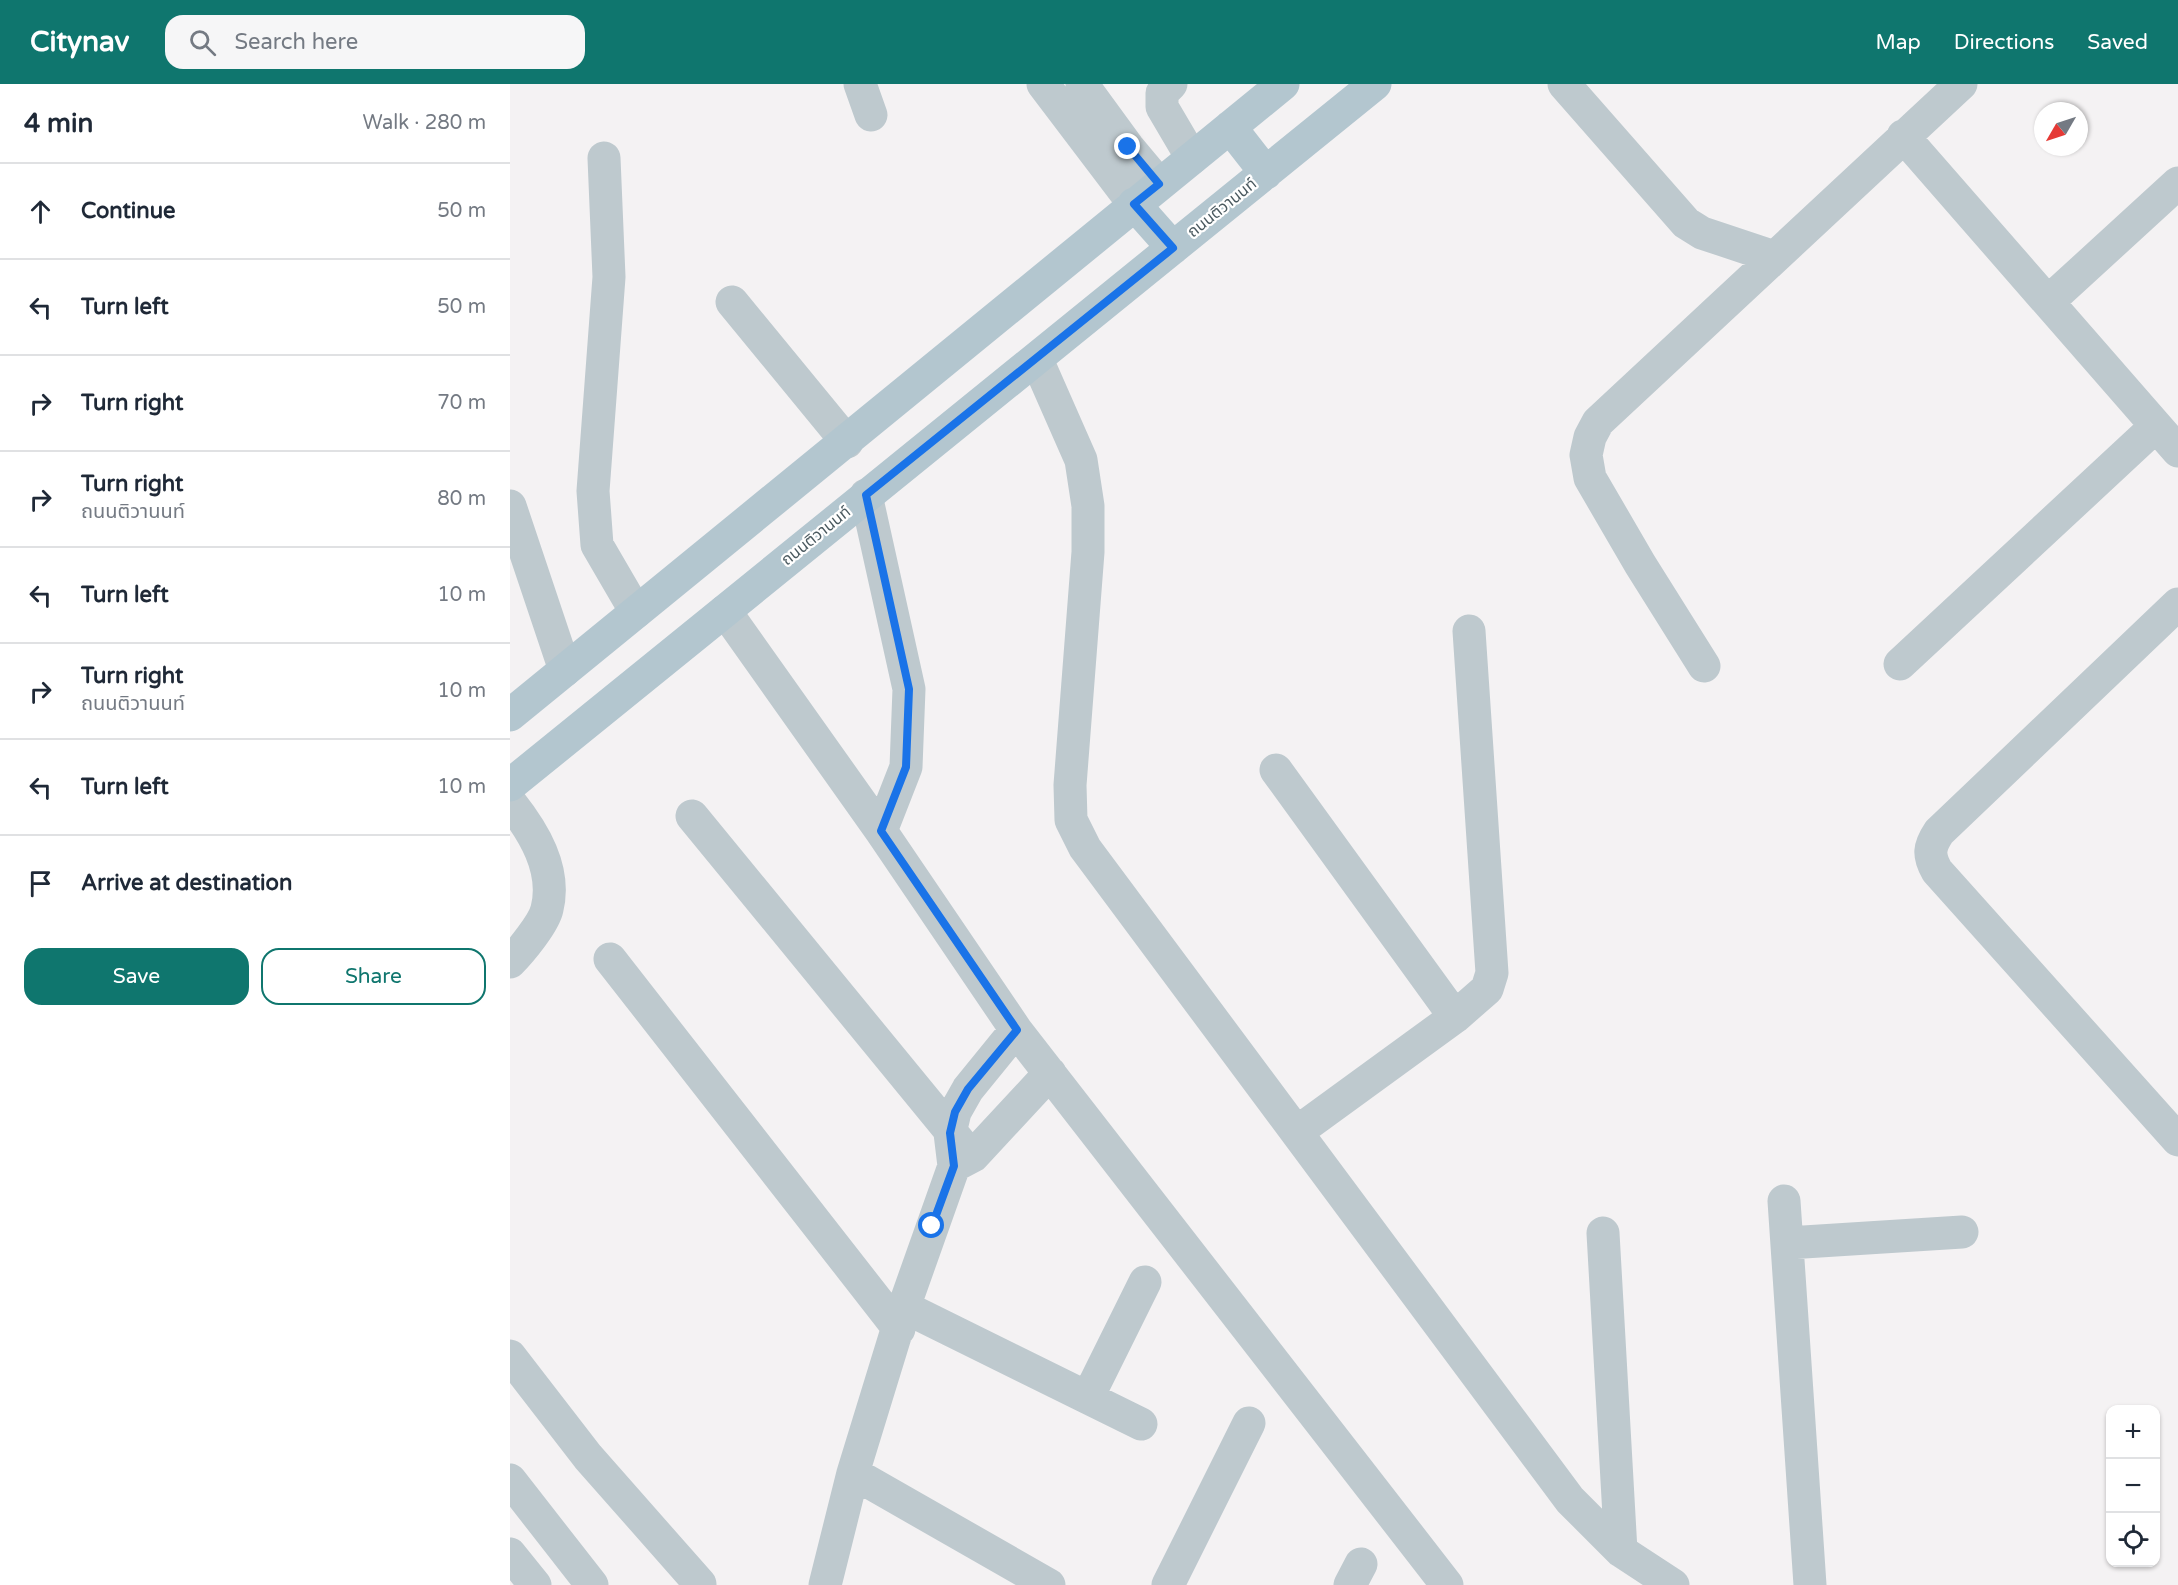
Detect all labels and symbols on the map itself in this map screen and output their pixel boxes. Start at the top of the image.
north arrow [2034,102,2088,156]
route end [1114,133,1140,159]
street label: ถนนติวานนท์ [1183,174,1261,242]
street label: ถนนติวานนท์ [777,502,855,570]
route start [918,1212,944,1238]

